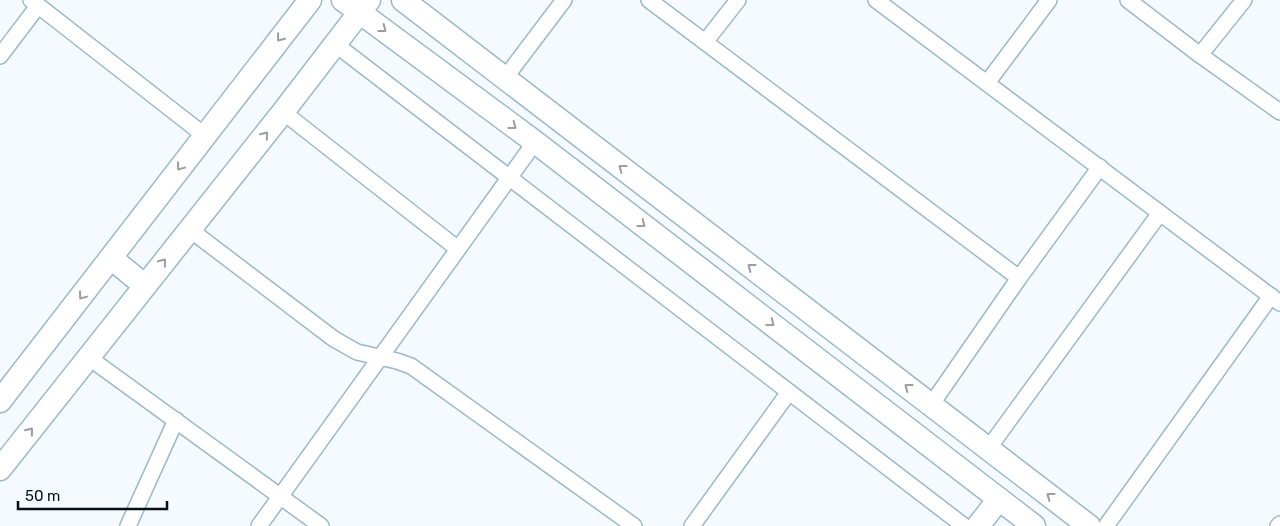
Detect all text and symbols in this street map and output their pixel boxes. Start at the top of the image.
one-way arrow [377,23,386,32]
one-way arrow [276,33,285,42]
one-way arrow [507,120,516,128]
one-way arrow [259,132,267,141]
one-way arrow [177,161,186,171]
one-way arrow [618,165,628,174]
one-way arrow [636,219,645,227]
one-way arrow [158,259,166,268]
one-way arrow [748,264,757,272]
one-way arrow [79,290,88,300]
one-way arrow [765,318,774,326]
one-way arrow [904,384,914,393]
one-way arrow [24,427,33,436]
scale bar [18,478,166,510]
text: 50 m [25,487,60,505]
one-way arrow [1047,494,1056,502]

